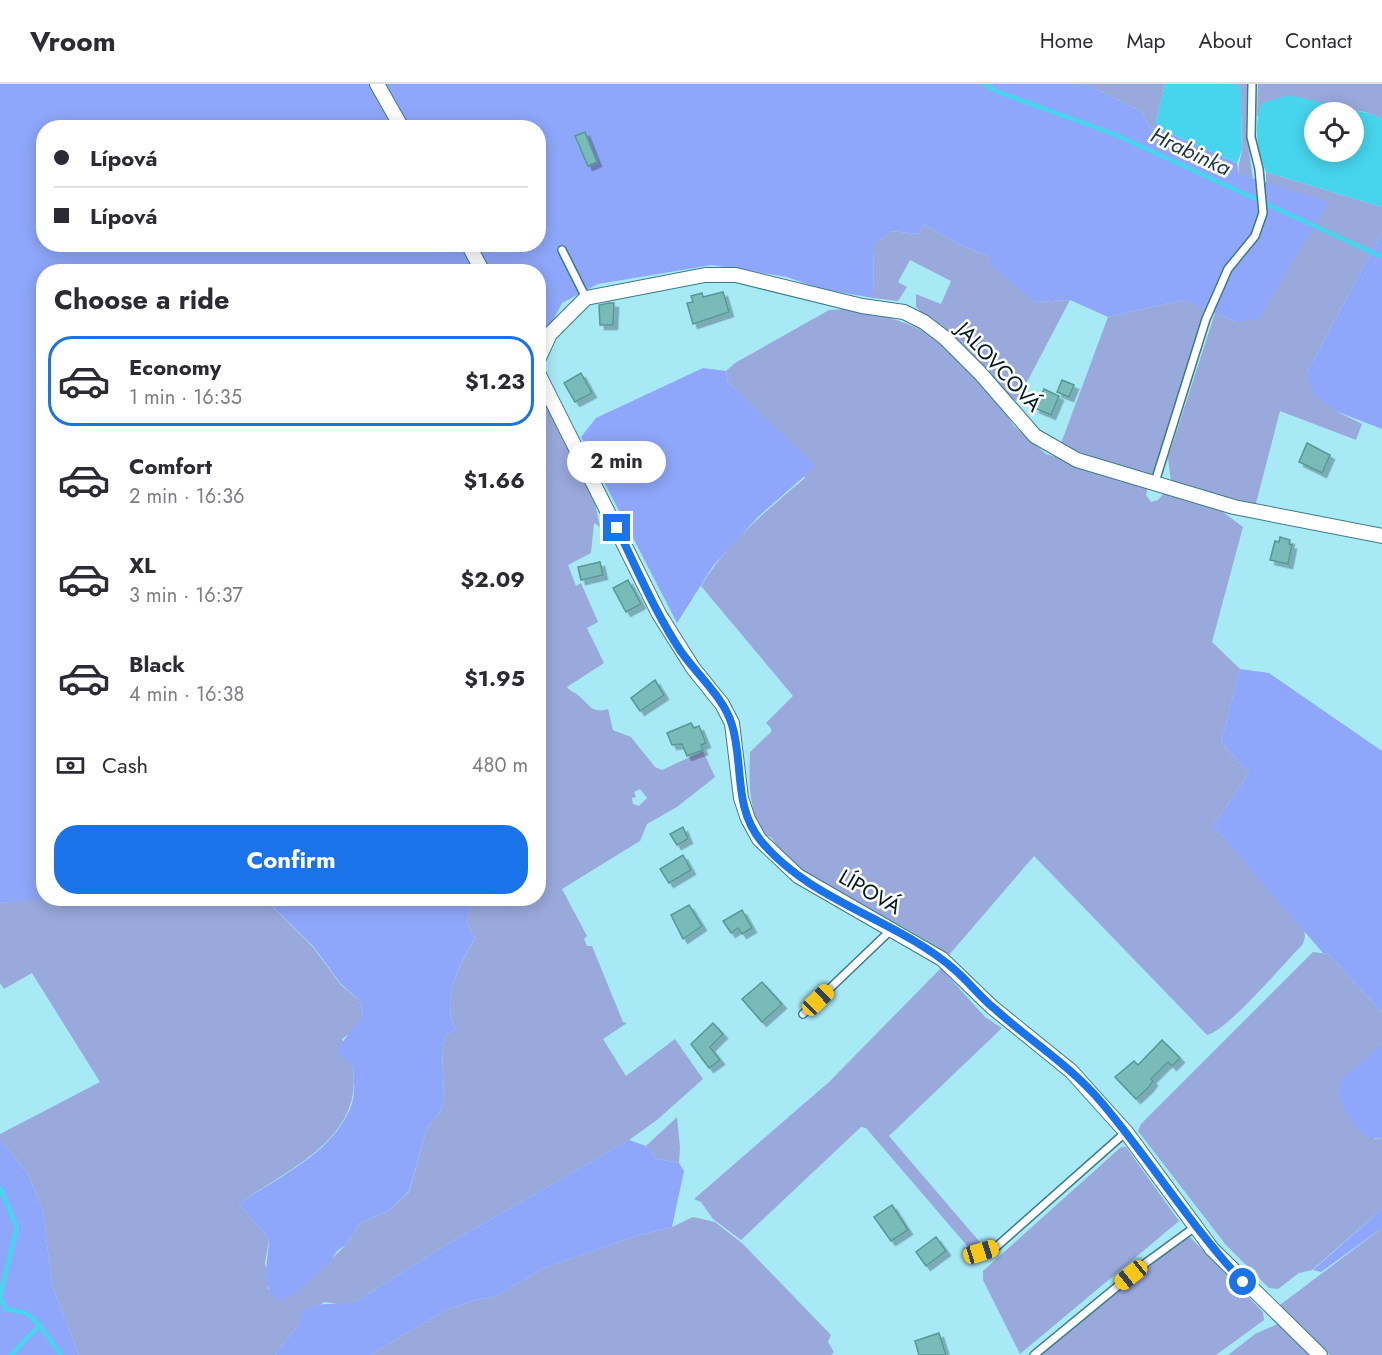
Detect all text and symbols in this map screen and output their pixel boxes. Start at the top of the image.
text: Vroom [30,21,116,62]
text: Home [1040,26,1093,56]
text: Map [1126,26,1166,56]
text: About [1199,26,1252,56]
text: Contact [1285,26,1352,56]
map controls [1304,102,1364,162]
button: locate [1304,102,1364,162]
water label: Hrabinka [1146,118,1236,184]
text: Lípová [90,142,157,174]
text: Lípová [90,200,157,232]
text: Choose a ride [54,280,229,319]
street label: JALOVCOVÁ [947,313,1049,419]
text: Economy [129,351,221,383]
icon: car [57,354,111,408]
text: $1.23 [465,365,525,397]
text: 1 min · 16:35 [129,383,242,412]
callout: 2 min [568,441,666,483]
text: 2 min [590,447,643,476]
text: Comfort [129,450,212,482]
icon: car [57,453,111,507]
text: $1.66 [464,464,525,496]
text: 2 min · 16:36 [129,482,245,511]
route end [603,514,630,541]
text: XL [129,549,156,581]
icon: car [57,552,111,606]
text: $2.09 [461,563,525,595]
text: 3 min · 16:37 [129,581,243,610]
text: Black [129,648,185,680]
icon: car [57,651,111,705]
text: $1.95 [464,662,525,694]
text: 4 min · 16:38 [129,680,244,709]
icon: cash [54,749,87,782]
text: Cash [102,749,148,781]
text: 480 m [472,751,528,780]
button: Confirm [54,825,528,894]
street label: LÍPOVÁ [833,862,907,922]
car [799,981,837,1019]
car [961,1238,1001,1266]
car [1111,1257,1151,1293]
route start [1229,1268,1256,1295]

